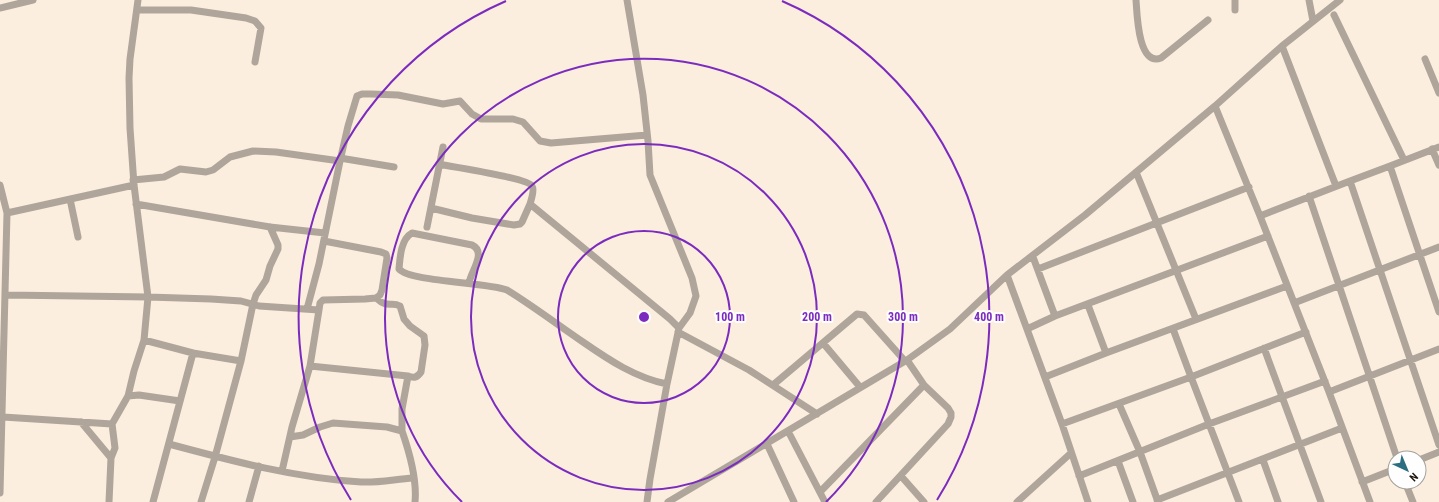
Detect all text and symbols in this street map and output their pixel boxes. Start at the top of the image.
centre of rings [637,310,651,324]
text: 100 m [715,310,745,324]
text: 200 m [802,310,832,324]
text: 300 m [888,310,918,324]
text: 400 m [974,310,1004,324]
north arrow [1387,450,1427,490]
text: N [1406,470,1421,484]

